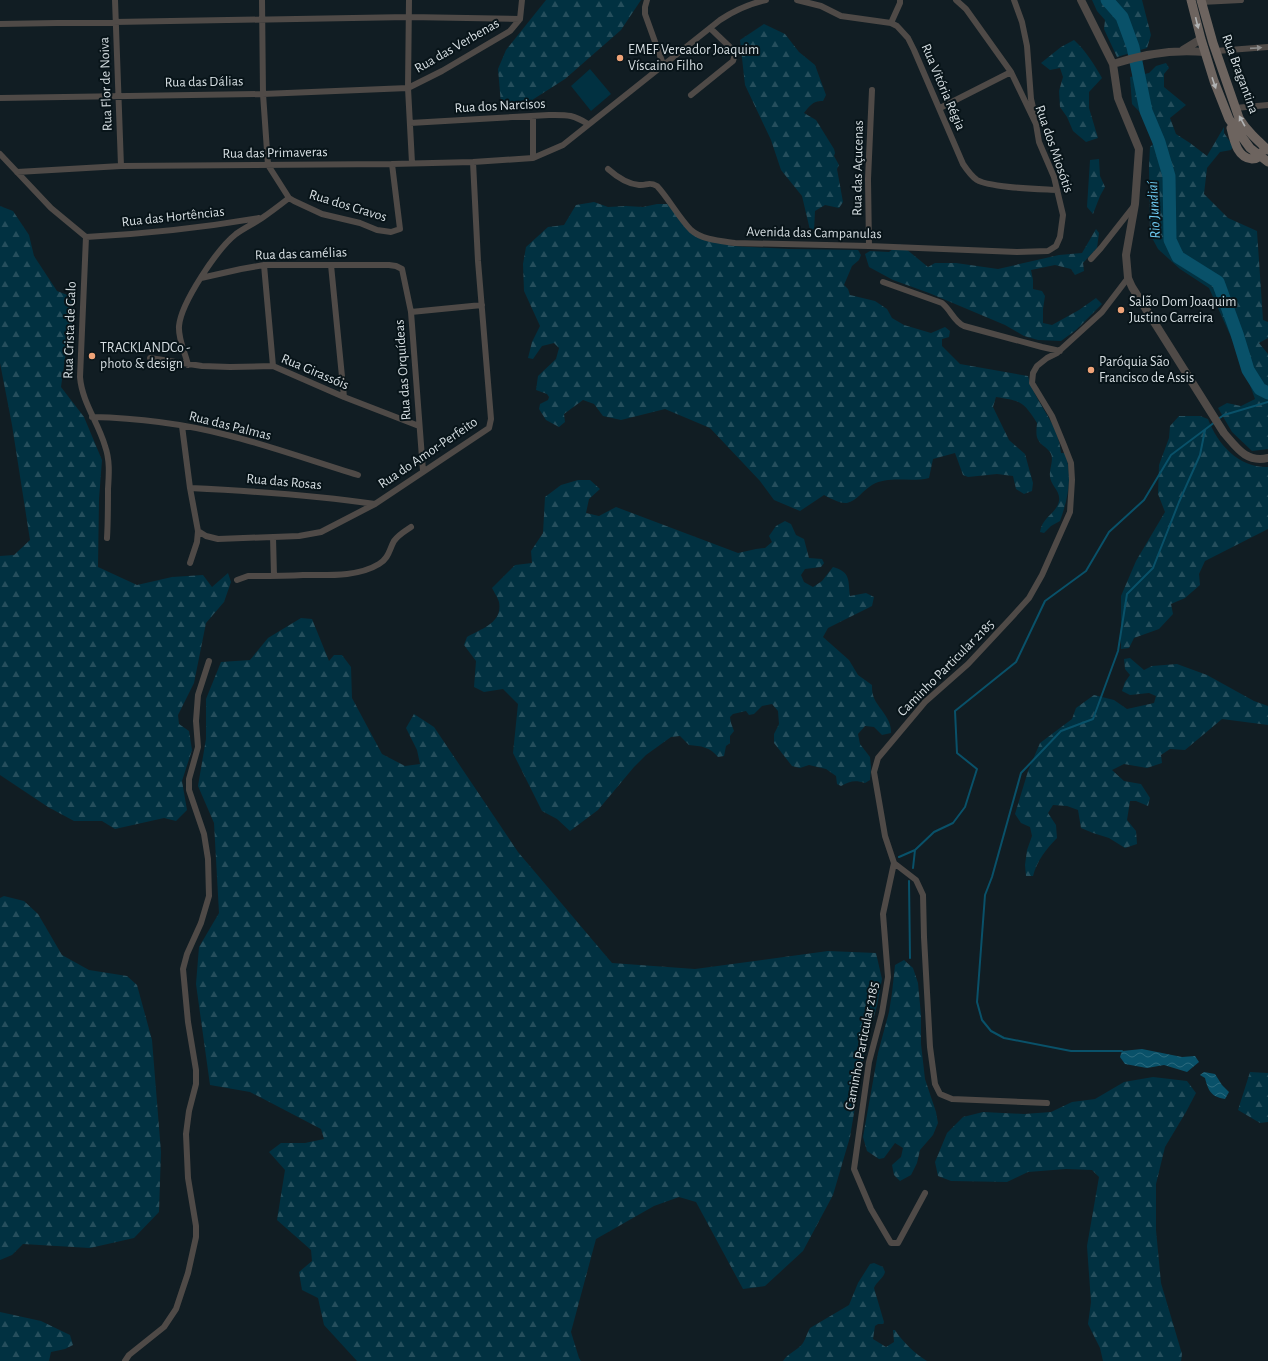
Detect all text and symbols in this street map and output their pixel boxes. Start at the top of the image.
street label: Rua das Verbenas [412,16,502,76]
one-way arrow [1194,17,1200,29]
street label: Rua Bragantina [1219,32,1261,116]
street label: Rua Flor de Noiva [97,36,115,131]
street label: Rua Vitória Régia [918,42,968,133]
place label: EMEF Vereador Joaquim Víscaino Filho [628,43,759,73]
one-way arrow [1250,45,1262,52]
marker: EMEF Vereador Joaquim Víscaino Filho [615,53,625,63]
street label: Rua das Dálias [165,74,243,90]
one-way arrow [1212,77,1218,89]
street label: Rua dos Narcisos [454,97,546,115]
street label: Rua dos Miosótis [1032,104,1076,194]
one-way arrow [1238,115,1245,127]
street label: Rua das Açucenas [850,120,866,216]
street label: Rua das Primaveras [222,145,328,161]
water label: Rio Jundiaí [1145,180,1163,239]
street label: Rua dos Cravos [307,188,389,224]
street label: Rua das Hortências [121,205,225,229]
street label: Avenida das Campanulas [746,225,882,241]
street label: Rua das camélias [255,245,347,263]
street label: Rua Crista de Galo [61,281,79,379]
place label: Salão Dom Joaquim Justino Carreira [1129,295,1236,325]
marker: Salão Dom Joaquim Justino Carreira [1116,305,1126,315]
street label: Rua das Orquídeas [392,319,414,421]
place label: TRACKLANDCo - photo & design [100,341,190,371]
marker: TRACKLANDCo - photo & design [87,351,97,361]
street label: Rua Girassóis [279,352,351,392]
place label: Paróquia São Francisco de Assis [1099,355,1194,385]
marker: Paróquia São Francisco de Assis [1086,365,1096,375]
street label: Rua das Palmas [187,409,273,443]
street label: Rua do Amor-Perfeito [376,415,480,491]
street label: Rua das Rosas [246,472,322,492]
street label: Caminho Particular 2185 [895,617,997,719]
street label: Caminho Particular 2185 [843,981,881,1111]

